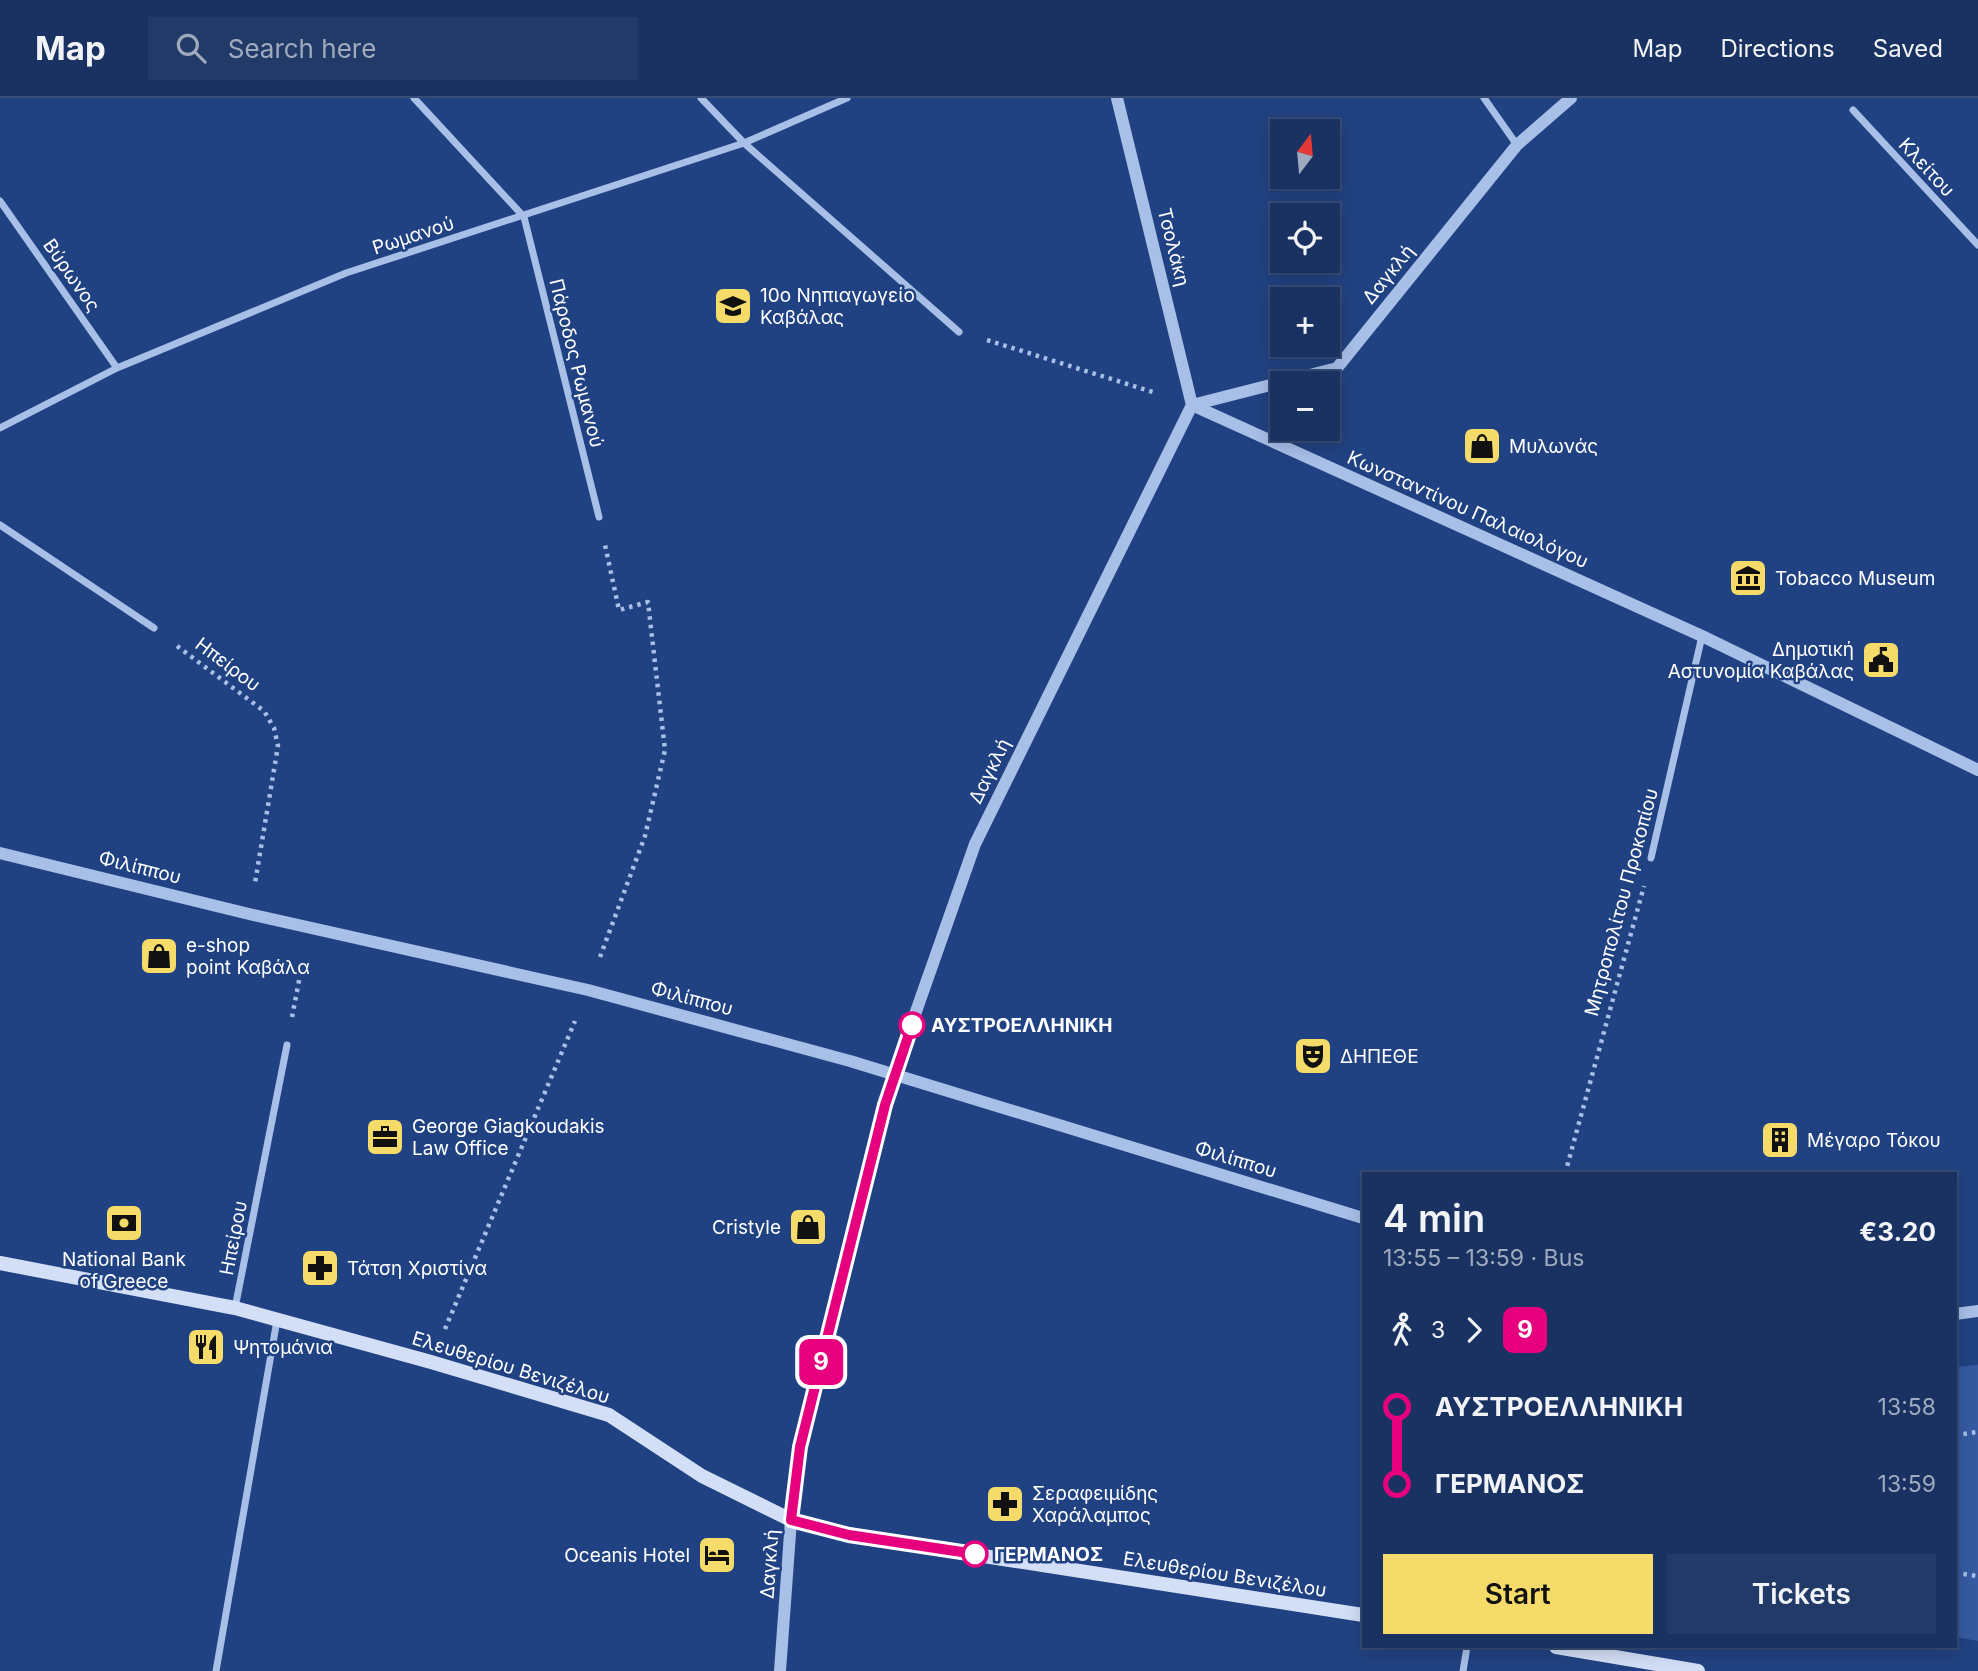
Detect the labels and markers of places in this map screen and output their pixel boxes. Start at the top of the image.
place label: 10ο Νηπιαγωγείο Καβάλας [760,284,915,329]
school or university icon: 10ο Νηπιαγωγείο Καβάλας [712,285,754,327]
shop icon: Μυλωνάς [1461,425,1503,467]
place label: Μυλωνάς [1509,435,1598,458]
museum icon: Τοbacco Μuseum [1727,557,1769,599]
place label: Τοbacco Μuseum [1775,567,1936,590]
place label: Δημοτική Αστυνομία Καβάλας [1668,638,1854,683]
public building icon: Δημοτική Αστυνομία Καβάλας [1860,639,1902,681]
place label: e-shop point Καβάλα [186,934,310,979]
shop icon: e-shop point Καβάλα [138,935,180,977]
marker: ΑΥΣΤΡΟΕΛΛΗΝΙΚΗ [899,1012,925,1038]
place label: ΑΥΣΤΡΟΕΛΛΗΝΙΚΗ [931,1014,1112,1037]
theatre icon: ΔΗΠΕΘΕ [1292,1035,1334,1077]
place label: ΔΗΠΕΘΕ [1340,1045,1419,1068]
place label: George Giagkoudakis Law Office [412,1115,605,1160]
office icon: George Giagkoudakis Law Office [364,1116,406,1158]
building icon: Μέγαρο Τόκου [1759,1119,1801,1161]
place label: Μέγαρο Τόκου [1807,1129,1941,1152]
bank icon: National Bank of Greece [103,1202,145,1244]
shop icon: Cristyle [787,1206,829,1248]
place label: Cristyle [712,1216,781,1239]
pharmacy icon: Τάτση Χριστίνα [299,1247,341,1289]
place label: National Bank of Greece [62,1248,186,1293]
place label: Τάτση Χριστίνα [347,1257,487,1280]
restaurant icon: Ψητομάνια [185,1326,227,1368]
place label: Ψητομάνια [233,1336,333,1359]
place label: Σεραφειμίδης Χαράλαμπος [1032,1482,1158,1527]
pharmacy icon: Σεραφειμίδης Χαράλαμπος [984,1483,1026,1525]
hotel icon: Oceanis Hotel [696,1534,738,1576]
marker: ΓΕΡΜΑΝΟΣ [962,1541,988,1567]
place label: ΓΕΡΜΑΝΟΣ [994,1543,1103,1566]
place label: Oceanis Hotel [564,1544,690,1567]

